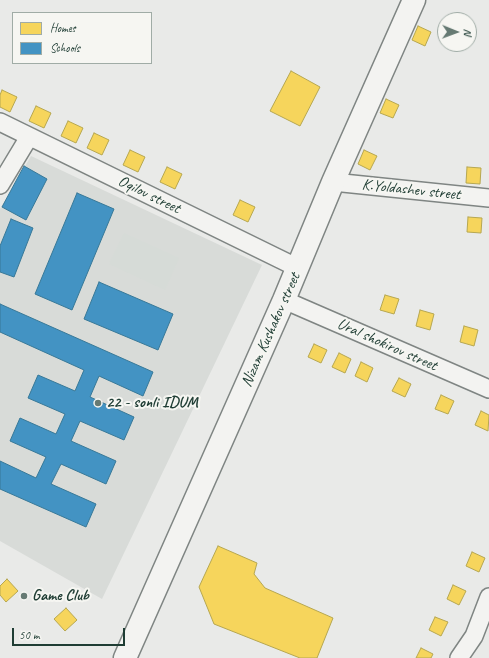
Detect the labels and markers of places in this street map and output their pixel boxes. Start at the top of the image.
place label: 22 - sonli IDUM [106,393,198,413]
marker: 22 - sonli IDUM [93,398,103,408]
place label: Game Club [32,586,89,606]
marker: Game Club [19,591,29,601]

